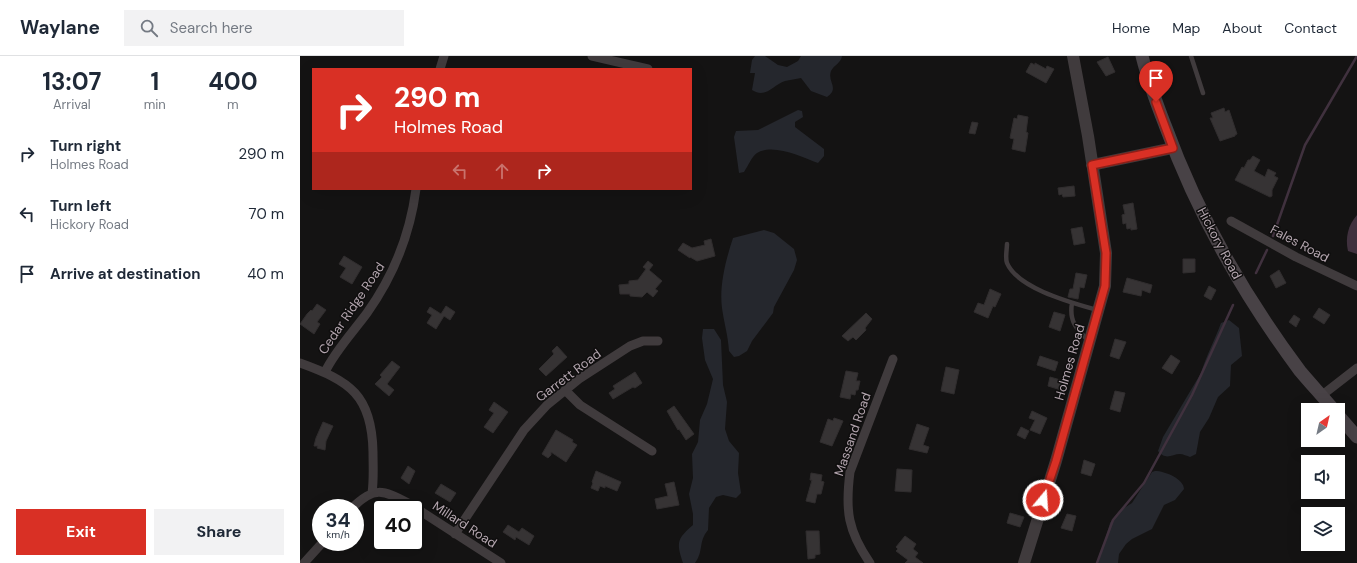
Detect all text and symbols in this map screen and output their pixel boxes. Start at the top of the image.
search box [124,10,404,46]
text: Waylane [20,15,100,40]
icon: search [138,17,160,39]
text: Search here [170,18,253,38]
text: Home [1112,19,1150,37]
text: Map [1172,19,1200,37]
text: About [1222,19,1262,37]
text: Contact [1284,19,1337,37]
pin [1139,61,1173,102]
text: 13:07 [42,66,101,97]
text: 1 [150,66,159,97]
text: 400 [208,66,258,97]
icon: arrive [1145,67,1167,89]
text: 290 m [394,79,480,116]
icon: right [328,84,380,136]
text: Arrival [53,96,91,113]
text: min [144,96,166,113]
text: m [227,96,239,113]
text: Holmes Road [394,115,503,139]
text: Turn right [50,136,121,156]
icon: right [16,143,38,165]
text: 290 m [238,144,284,164]
text: Holmes Road [50,156,129,173]
icon: left [449,160,471,182]
icon: ahead [491,160,513,182]
icon: right [533,160,555,182]
text: Turn left [50,196,111,216]
icon: left [16,203,38,225]
text: 70 m [249,204,284,224]
street label: Hickory Road [1194,204,1246,282]
text: Hickory Road [50,216,129,233]
street label: Fales Road [1267,221,1332,266]
street label: Cedar Ridge Road [314,259,388,358]
icon: arrive [16,263,38,285]
text: Arrive at destination [50,264,201,284]
text: 40 m [247,264,284,284]
street label: Holmes Road [1050,322,1088,402]
street label: Garrett Road [532,345,604,405]
street label: Massand Road [830,390,875,478]
north arrow [1301,403,1345,447]
map controls [1301,403,1345,551]
button: sound [1301,455,1345,499]
position arrow [1022,479,1064,521]
street label: Millard Road [429,497,500,552]
speed limit sign: 40 [372,499,424,551]
text: 34 [325,507,351,533]
button: layers [1301,507,1345,551]
button: Exit [16,509,146,555]
button: Share [154,509,284,555]
text: km/h [326,528,350,541]

